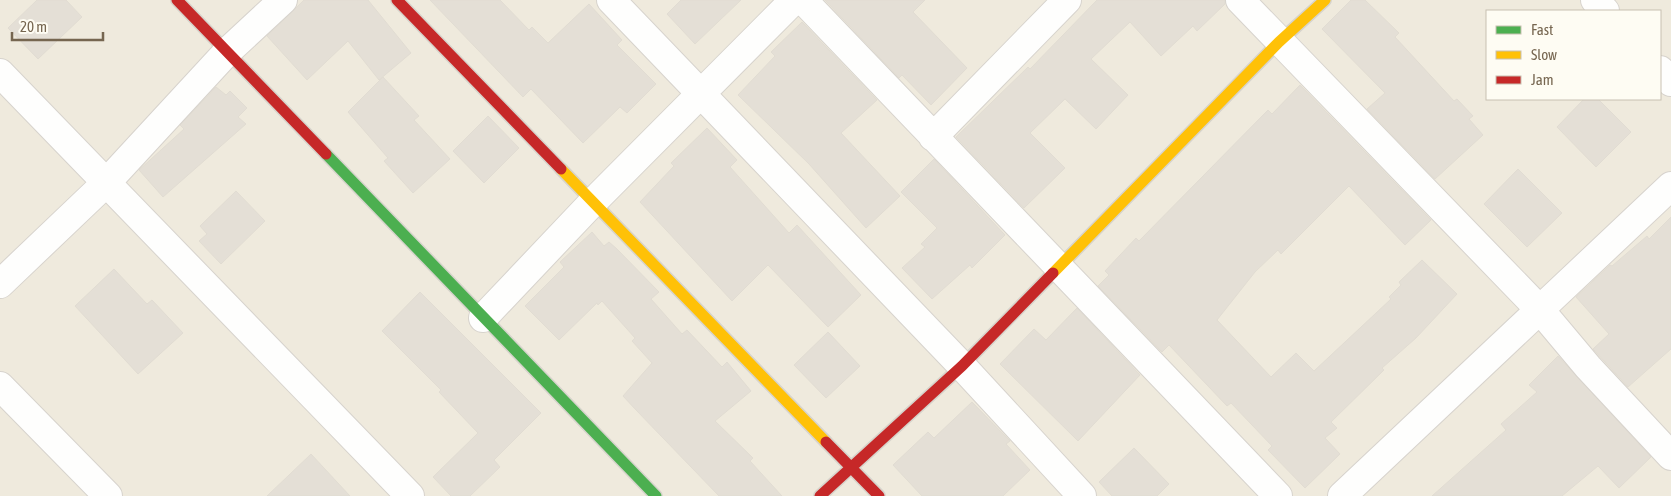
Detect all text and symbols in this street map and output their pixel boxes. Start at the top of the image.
scale bar [12,10,104,42]
legend [1486,10,1661,100]
text: 20 m [20,18,47,35]
text: Fast [1531,21,1553,38]
text: Slow [1531,46,1557,63]
text: Jam [1531,71,1554,88]

